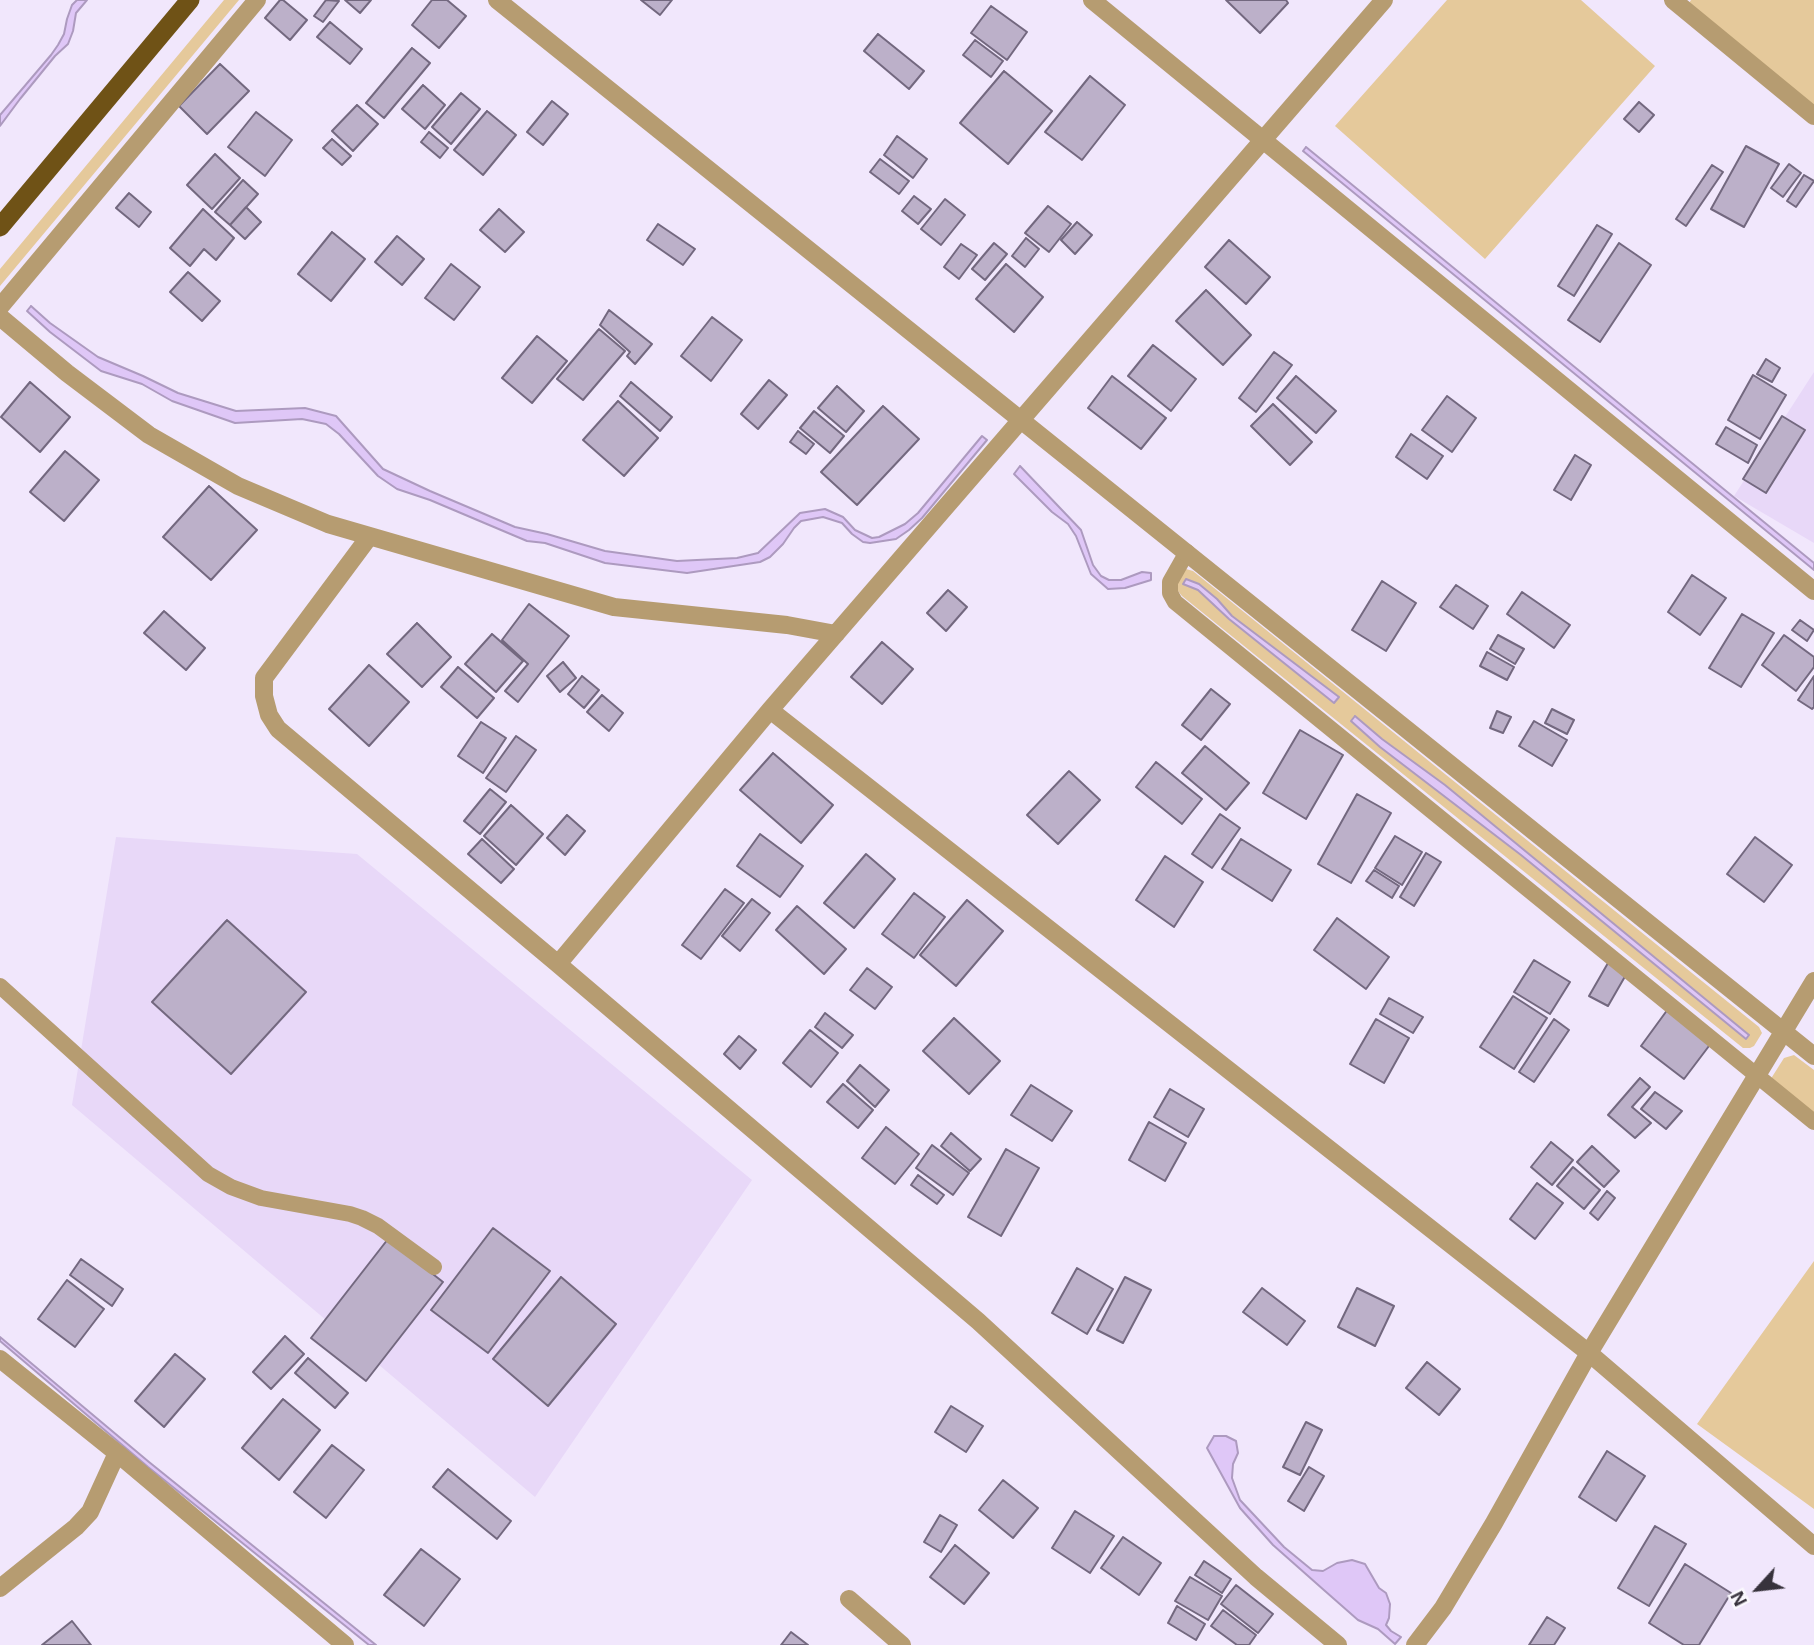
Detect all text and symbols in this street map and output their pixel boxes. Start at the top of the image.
north arrow [1723,1554,1793,1624]
text: N [1726,1588,1751,1610]

